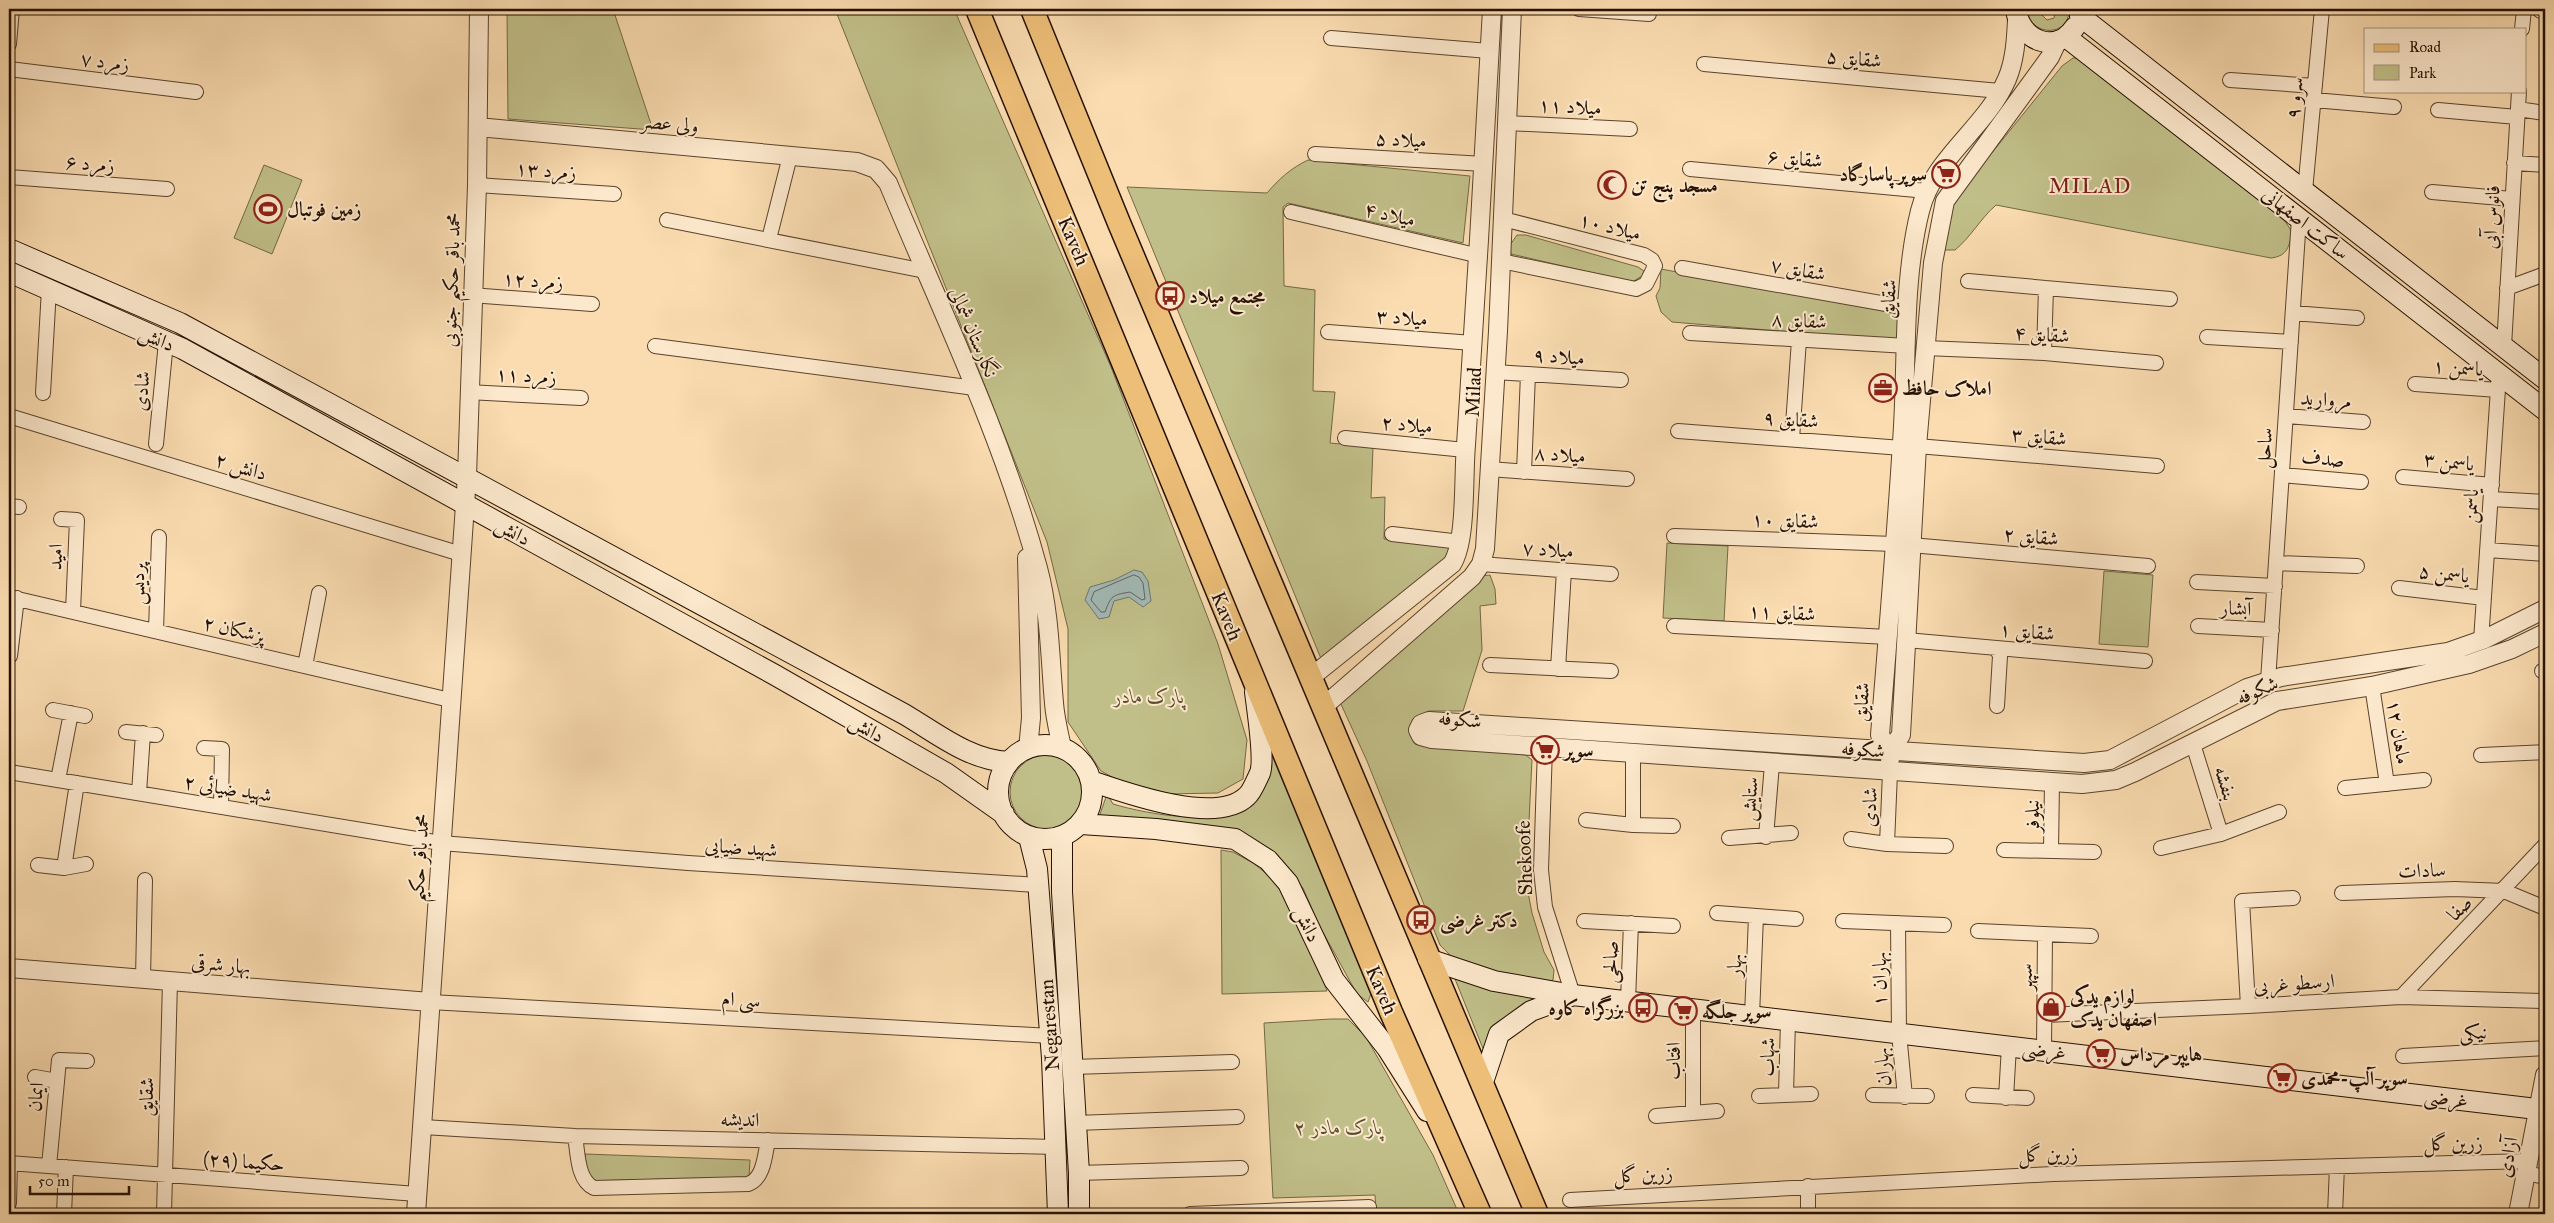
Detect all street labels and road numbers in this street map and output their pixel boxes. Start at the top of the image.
street label: شقایق ۵ [1825,44,1883,73]
street label: زمرد ۷ [79,46,131,78]
street label: سرو ۹ [2280,76,2310,120]
street label: میلاد ۱۱ [1538,92,1602,120]
street label: ولی عصر [638,108,700,139]
street label: میلاد ۵ [1375,126,1427,152]
street label: شقایق ۶ [1766,144,1824,173]
street label: زمرد ۶ [64,149,115,179]
street label: زمرد ۱۳ [515,156,577,186]
street label: ساکت اصفهانی [2258,182,2354,264]
street label: فانوس آبی [2477,184,2508,250]
street label: میلاد ۴ [1362,197,1418,231]
street label: میلاد ۱۰ [1576,207,1644,245]
street label: محمد باقر حکیم جنوبی [437,212,473,348]
street label: Kaveh [1053,213,1095,269]
street label: شقایق ۷ [1768,252,1827,287]
street label: زمرد ۱۲ [502,266,564,296]
street label: شقایق [1875,279,1902,319]
street label: نگارستان شمالی [944,283,1005,381]
street label: میلاد ۳ [1375,303,1429,331]
street label: شقایق ۸ [1771,307,1827,334]
street label: دانش [134,320,179,358]
street label: شقایق ۴ [2013,320,2070,349]
street label: میلاد ۹ [1532,342,1586,370]
street label: یاسمن ۱ [2432,353,2485,383]
street label: زمرد ۱۱ [495,361,557,391]
street label: Milad [1460,366,1486,418]
street label: شادی [127,370,155,412]
street label: مروارید [2299,385,2352,415]
street label: شقایق ۹ [1762,405,1819,434]
street label: میلاد ۲ [1380,410,1434,438]
street label: شقایق ۳ [2010,422,2068,451]
street label: ساحل [2251,427,2280,469]
street label: میلاد ۸ [1533,440,1587,468]
street label: صدف [2301,444,2345,472]
street label: یاسمن ۳ [2422,446,2477,478]
street label: دانش ۲ [212,447,270,487]
street label: یاسمن [2457,487,2485,524]
street label: شقایق ۱۰ [1751,507,1819,534]
street label: دانش [490,512,535,552]
street label: شقایق ۲ [2002,522,2060,551]
street label: میلاد ۷ [1521,535,1575,563]
street label: امید [43,543,67,571]
street label: یاسمن ۵ [2417,558,2472,590]
street label: پردیس [125,560,151,605]
street label: Kaveh [1206,588,1248,644]
street label: آبشار [2218,595,2255,621]
street label: شقایق ۱۱ [1748,598,1816,627]
street label: پزشکان ۲ [200,610,270,650]
street label: شقایق ۱ [1998,617,2056,646]
street label: شکوفه [2232,670,2282,710]
street label: شقایق [1848,681,1875,723]
street label: ماهان ۱۲ [2382,698,2416,766]
street label: شکوفه [1437,705,1483,734]
street label: دانش [844,708,889,749]
street label: شکوفه [1840,736,1886,763]
street label: بنفشه [2209,763,2243,803]
street label: شهید ضیائی ۲ [182,769,274,808]
street label: ستایش [1735,776,1765,822]
street label: شادی [1856,786,1882,828]
street label: نیلوفر [2020,799,2045,835]
street label: محمد باقر حکیم [404,813,442,904]
street label: Shekoofe [1511,820,1537,896]
street label: شهید ضیایی [704,832,778,864]
street label: سادات [2398,857,2446,883]
street label: صفا [2441,890,2477,926]
street label: دانش [1288,902,1327,947]
street label: صالحی [1597,940,1625,984]
street label: بهار شرقی [190,949,252,981]
street label: بهاران ۱ [1867,952,1892,1006]
street label: بهار [1721,953,1748,979]
street label: Kaveh [1361,962,1403,1018]
street label: سپهر [2013,963,2039,993]
street label: ارسطو غربی [2253,968,2336,1001]
street label: Negarestan [1034,978,1065,1072]
street label: سی ام [720,986,761,1018]
street label: نیکی [2458,1019,2488,1047]
street label: غرضی [2020,1035,2067,1068]
street label: شهاب [1755,1037,1780,1077]
street label: افتاب [1661,1042,1686,1080]
street label: بهاران [1868,1046,1897,1087]
street label: شقایق [134,1077,159,1117]
street label: ایمان [22,1081,48,1113]
street label: غرضی [2422,1083,2469,1116]
street label: اندیشه [720,1107,760,1131]
street label: زرین گل [2423,1130,2483,1158]
street label: آزادی [2491,1132,2523,1179]
street label: زرین گل [2018,1141,2078,1169]
street label: حکیما (۲۹) [202,1146,285,1177]
street label: زرین گل [1612,1160,1674,1190]

